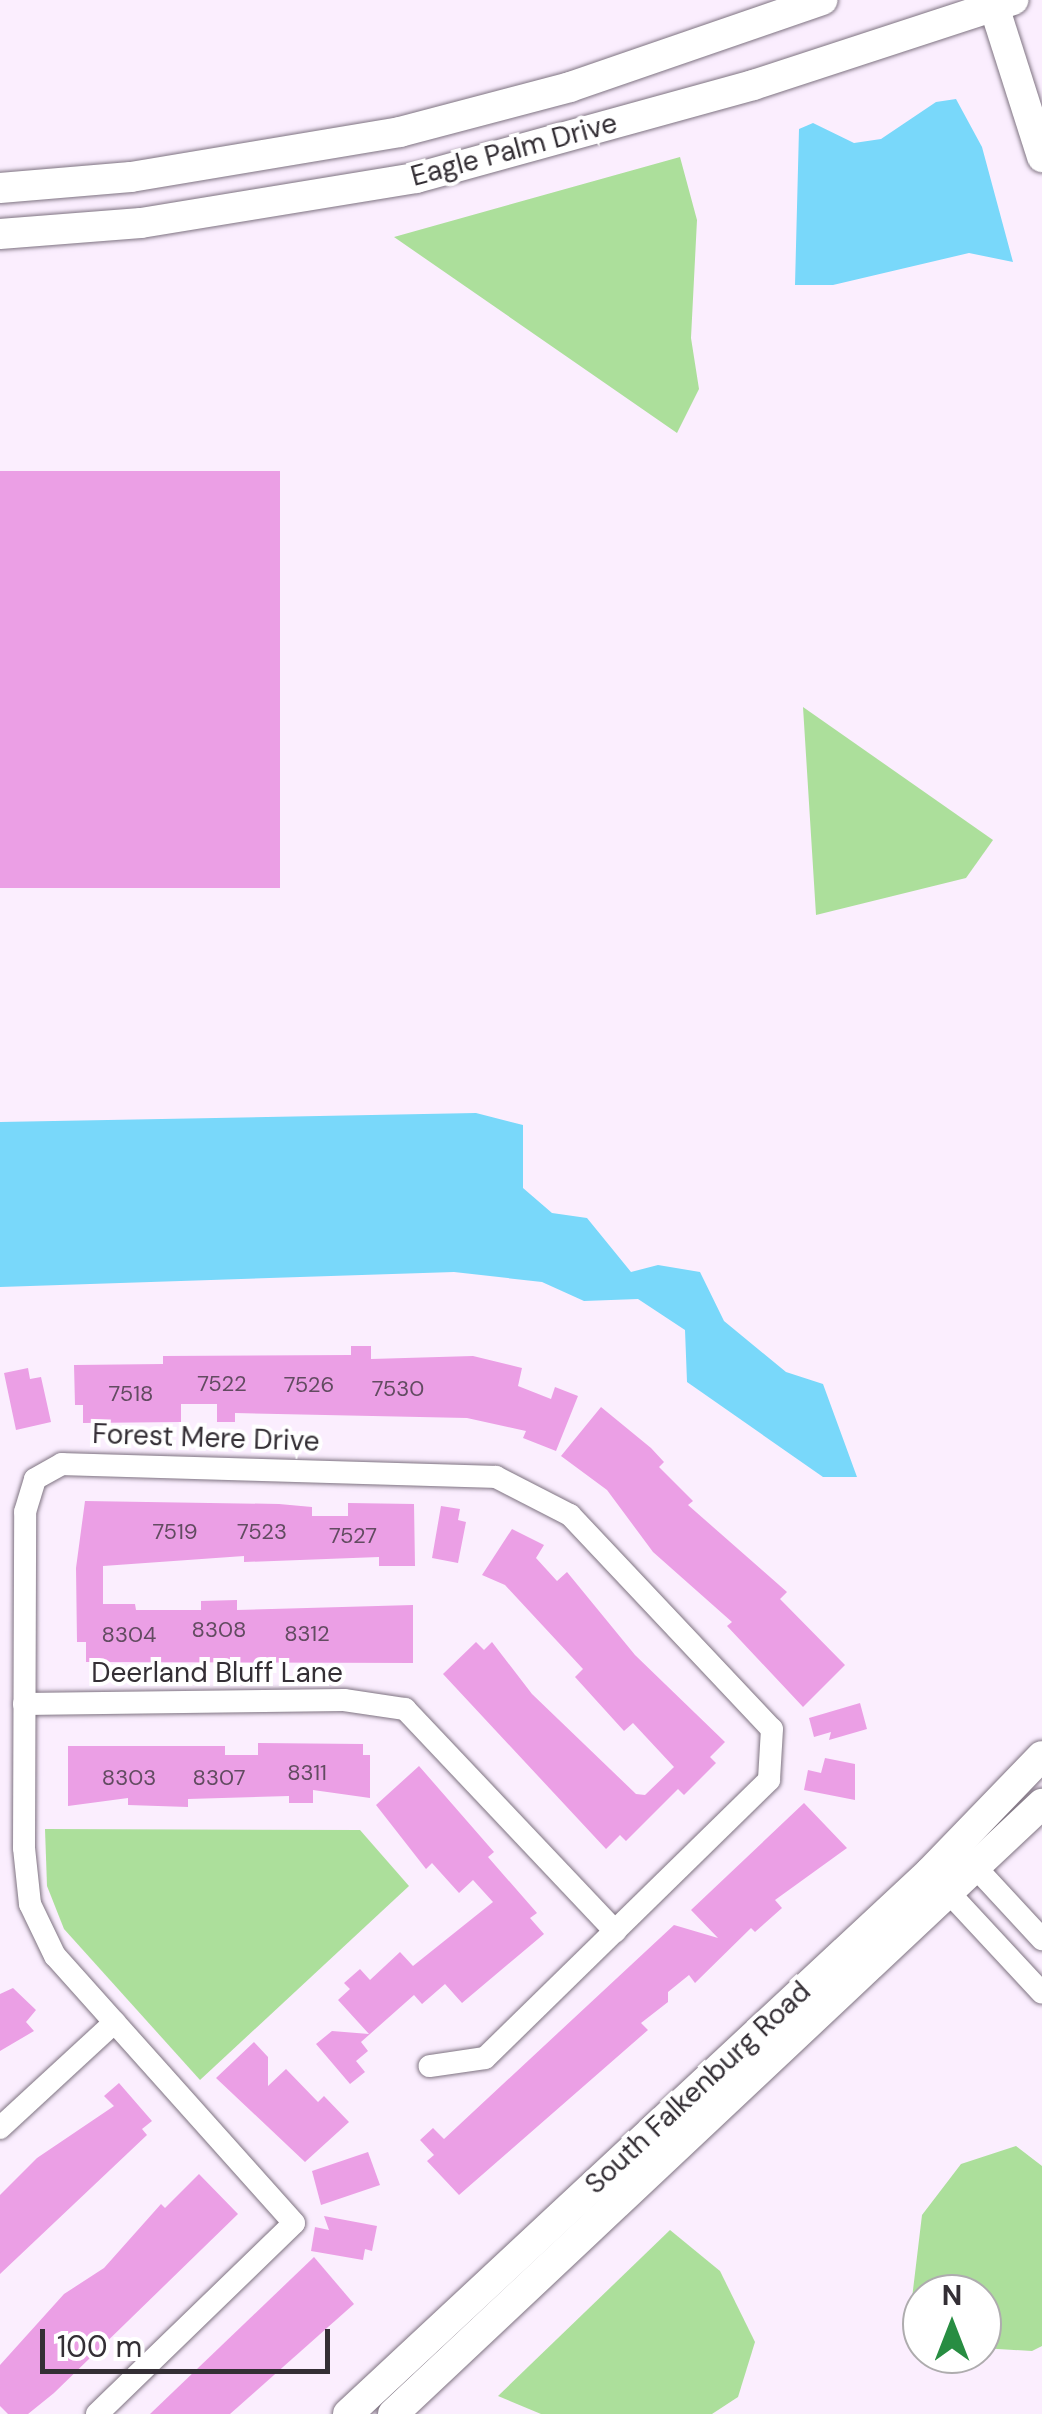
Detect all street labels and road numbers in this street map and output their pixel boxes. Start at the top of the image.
street label: Eagle Palm Drive [407,106,621,194]
street label: Forest Mere Drive [92,1417,320,1459]
street label: Deerland Bluff Lane [91,1656,343,1690]
street label: South Falkenburg Road [578,1975,818,2201]

